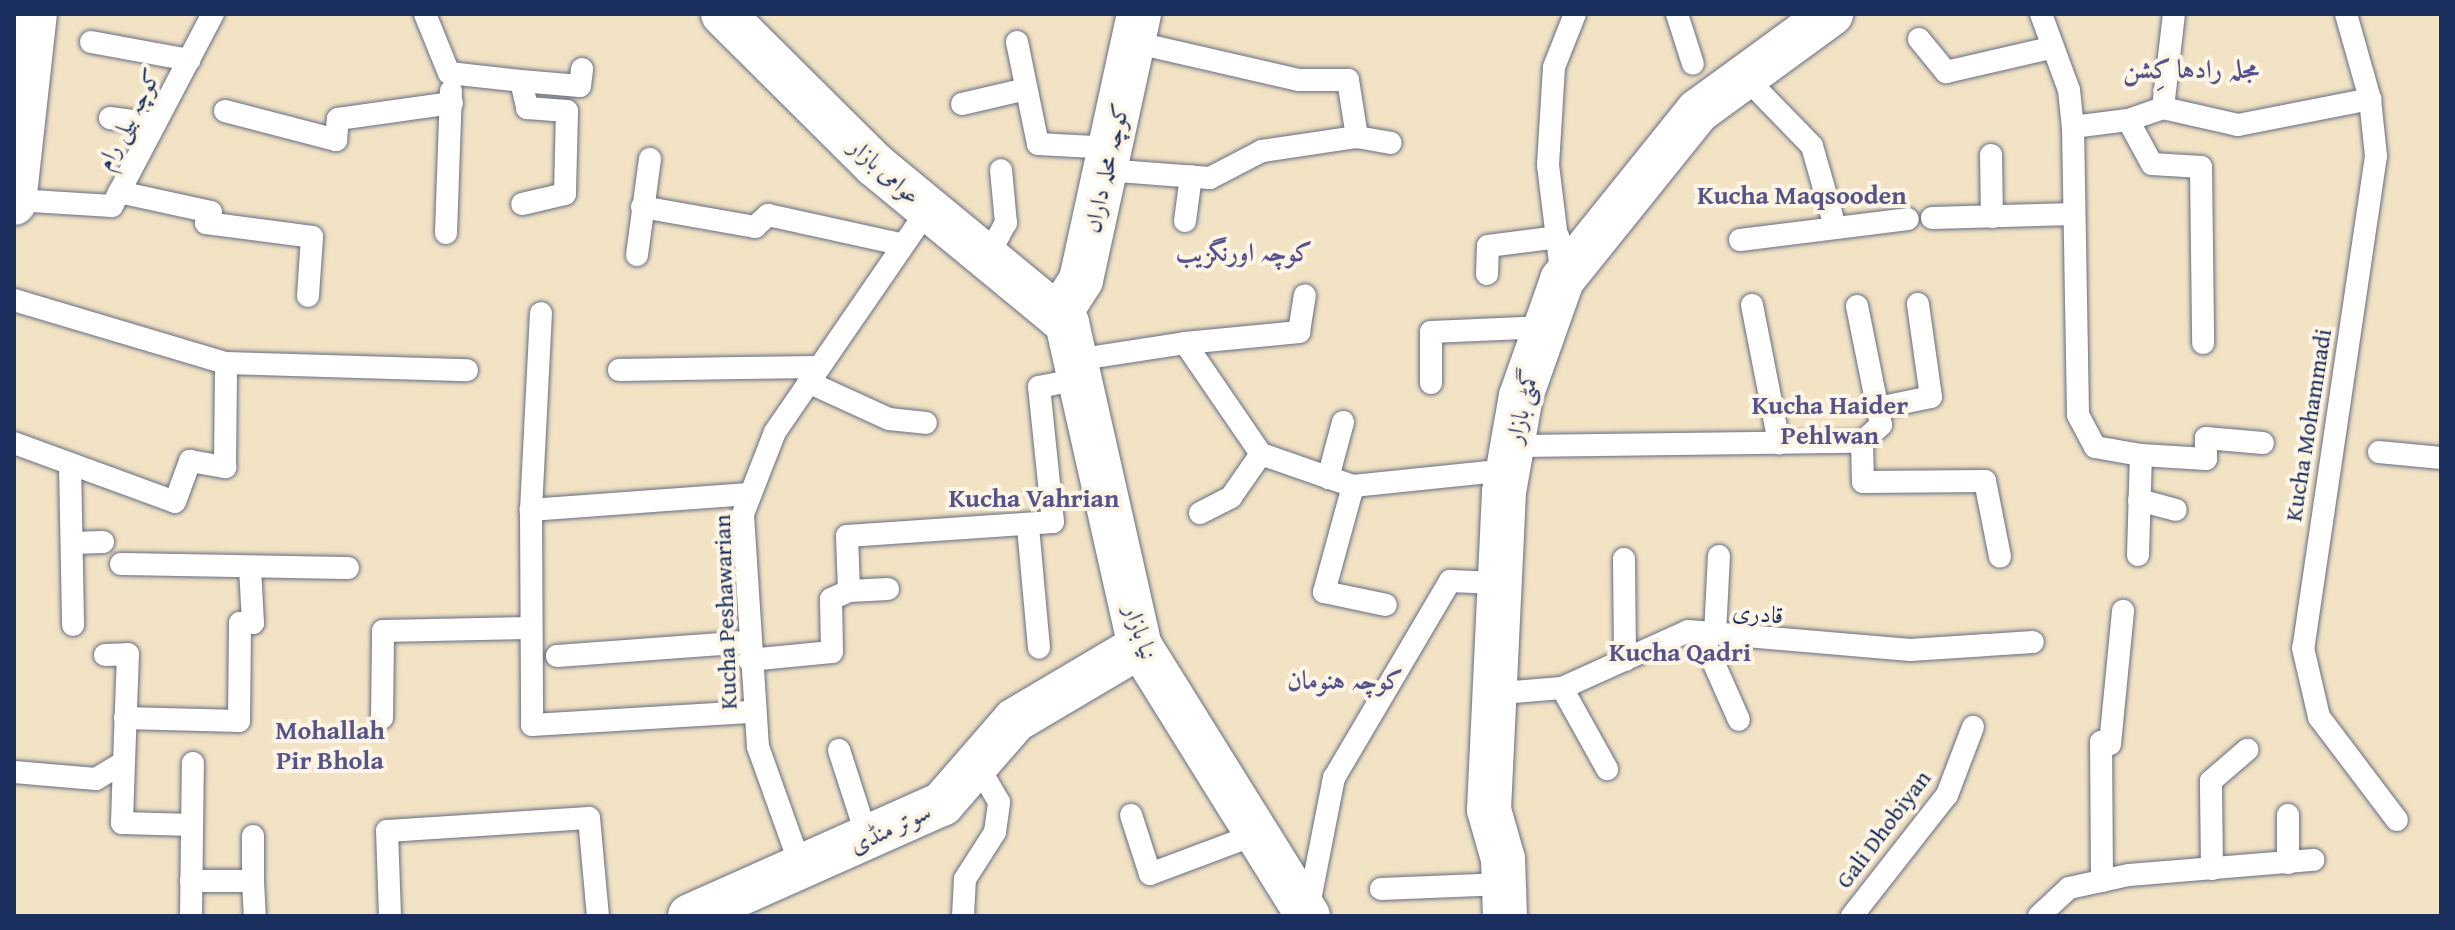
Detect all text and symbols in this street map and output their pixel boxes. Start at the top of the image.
district label: مجلہ رادها كِشن [2123,53,2259,85]
street label: کوچہ بیلی رام [89,63,167,175]
street label: کوچہ محلہ داراں [1077,100,1135,236]
street label: عوامی بازار [844,132,926,210]
district label: Kucha Maqsooden [1697,179,1907,211]
district label: کوچہ اورنگزیب [1176,236,1312,268]
street label: Kucha Mohammadi [2279,327,2337,523]
street label: گمٹی بازار [1499,366,1545,446]
district label: Kucha Haider Pehlwan [1752,389,1908,450]
district label: Kucha Vahrian [949,482,1119,514]
street label: Kucha Peshawarian [707,514,743,710]
street label: قادری [1731,596,1785,630]
street label: نیا بازار [1118,601,1164,663]
district label: Kucha Qadri [1609,636,1751,668]
district label: کوچہ ہنومان [1287,664,1403,696]
district label: Mohallah Pir Bhola [275,714,385,776]
street label: Gali Dhobiyan [1829,764,1937,894]
street label: سوتر منڈی [845,797,935,859]

